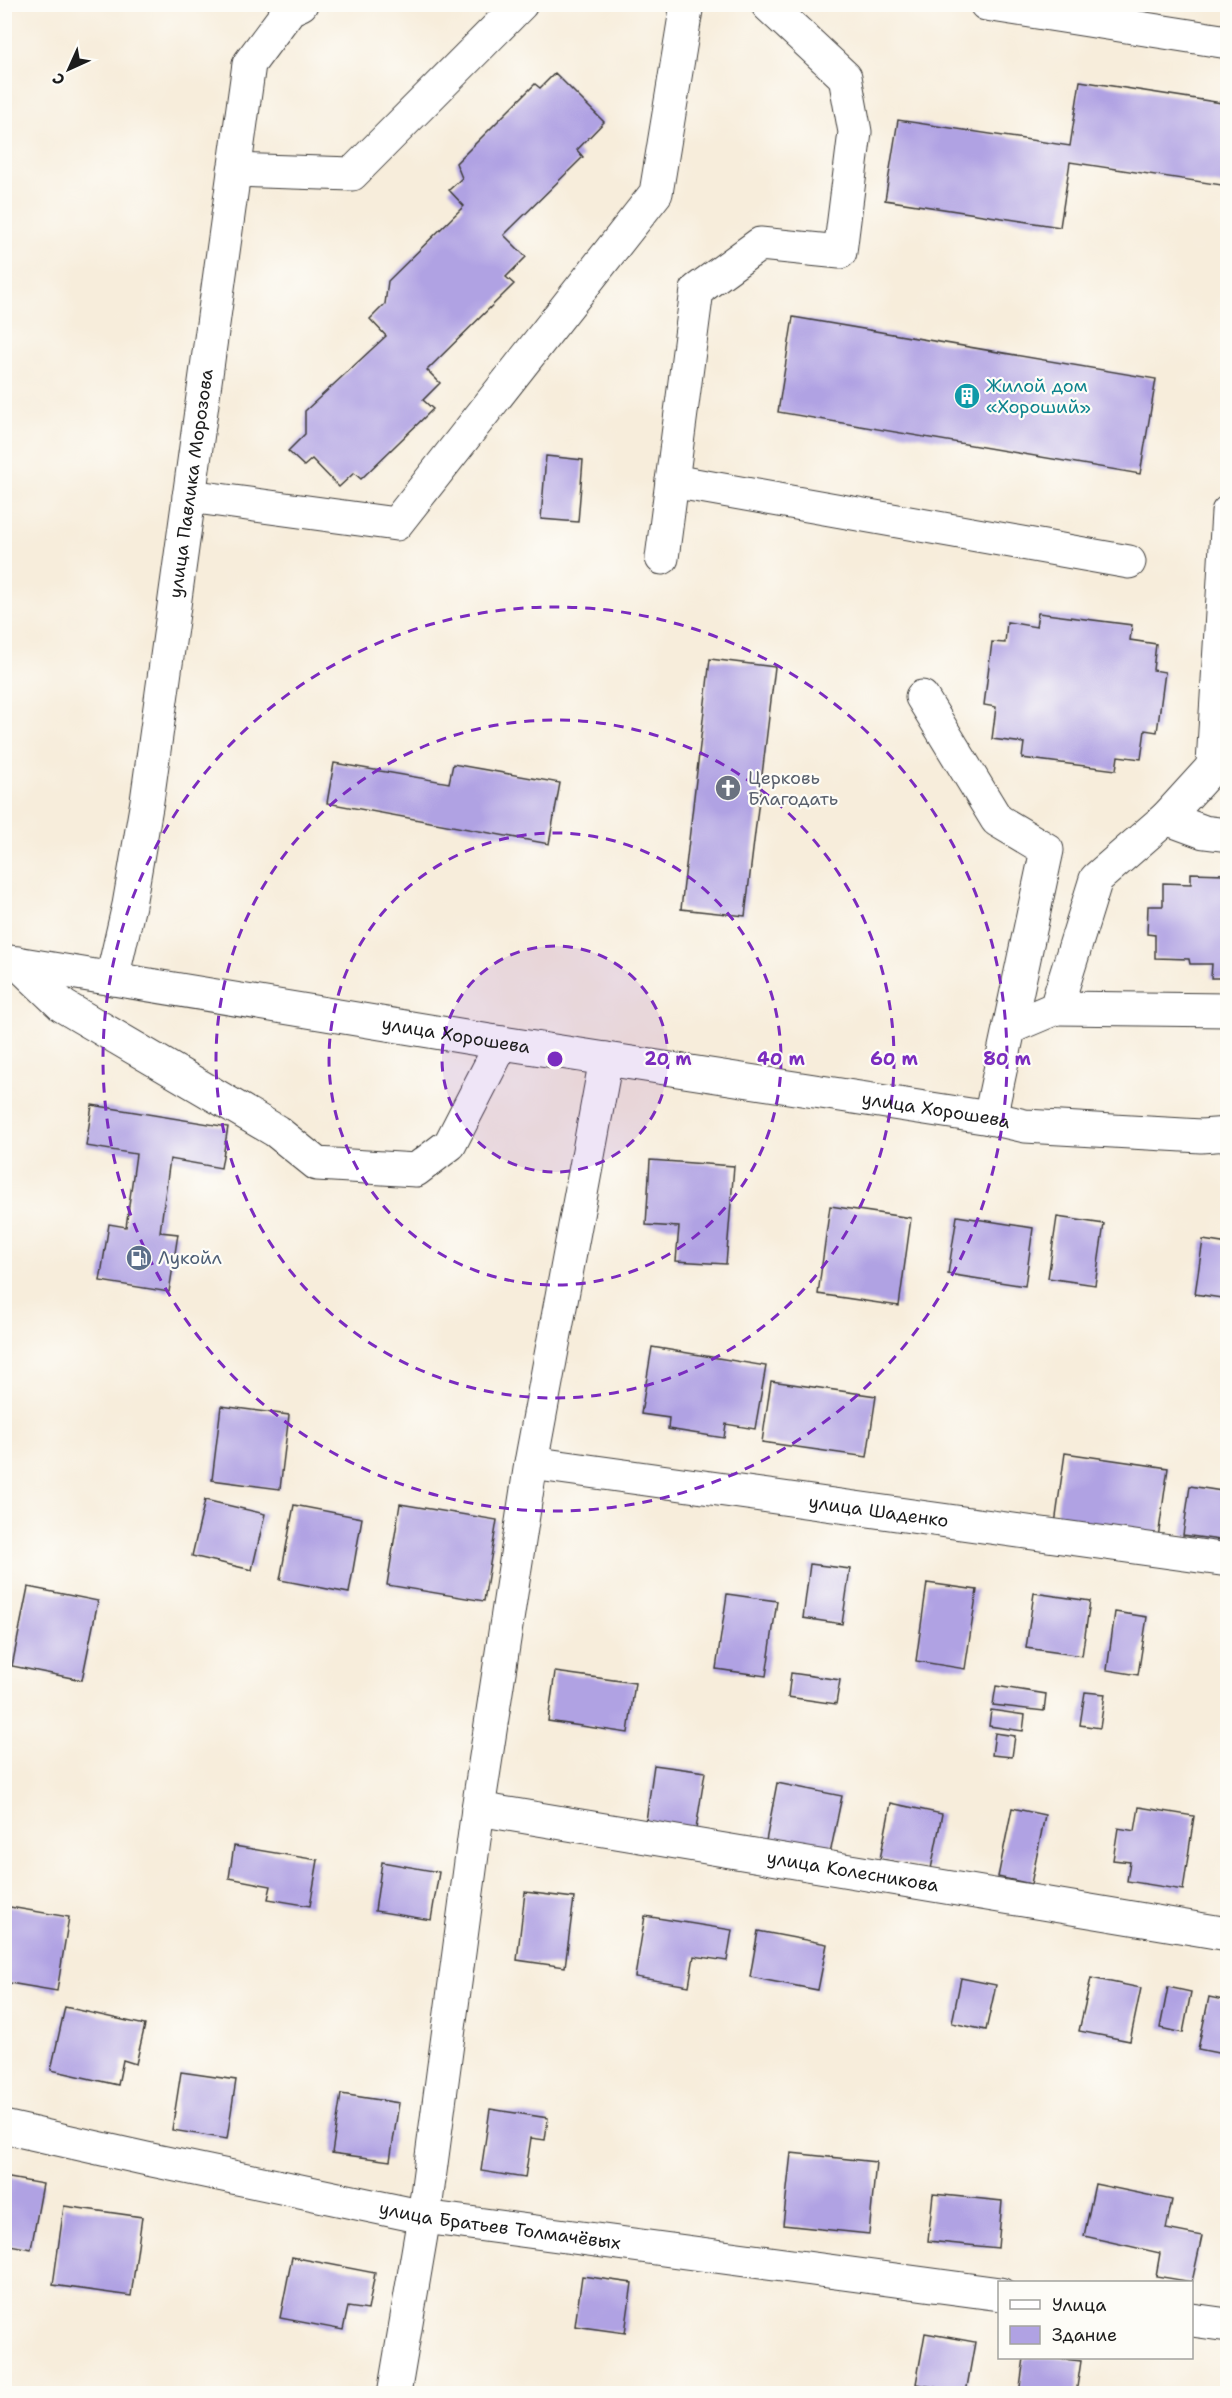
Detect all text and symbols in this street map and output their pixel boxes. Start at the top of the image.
north arrow [39,39,99,99]
text: С [48,68,70,90]
street label: улица Павлика Морозова [163,367,219,600]
place label: Жилой дом «Хороший» [986,374,1091,419]
building icon: Жилой дом «Хороший» [952,381,982,411]
place label: Церковь Благодать [748,766,838,811]
church icon: Церковь Благодать [713,773,743,803]
street label: улица Хорошева [380,1011,532,1059]
text: 20 m [644,1047,692,1071]
text: 40 m [757,1047,805,1071]
text: 60 m [870,1047,918,1071]
text: 80 m [983,1047,1031,1071]
centre of rings [545,1049,565,1069]
street label: улица Хорошева [860,1086,1013,1134]
fuel station icon: Лукойл [124,1243,154,1273]
place label: Лукойл [158,1246,222,1270]
street label: улица Шаденко [807,1490,950,1533]
street label: улица Колесникова [765,1845,941,1898]
street label: улица Братьев Толмачёвых [377,2196,622,2255]
legend [998,2281,1193,2359]
text: Улица [1052,2293,1106,2317]
text: Здание [1052,2323,1117,2347]

